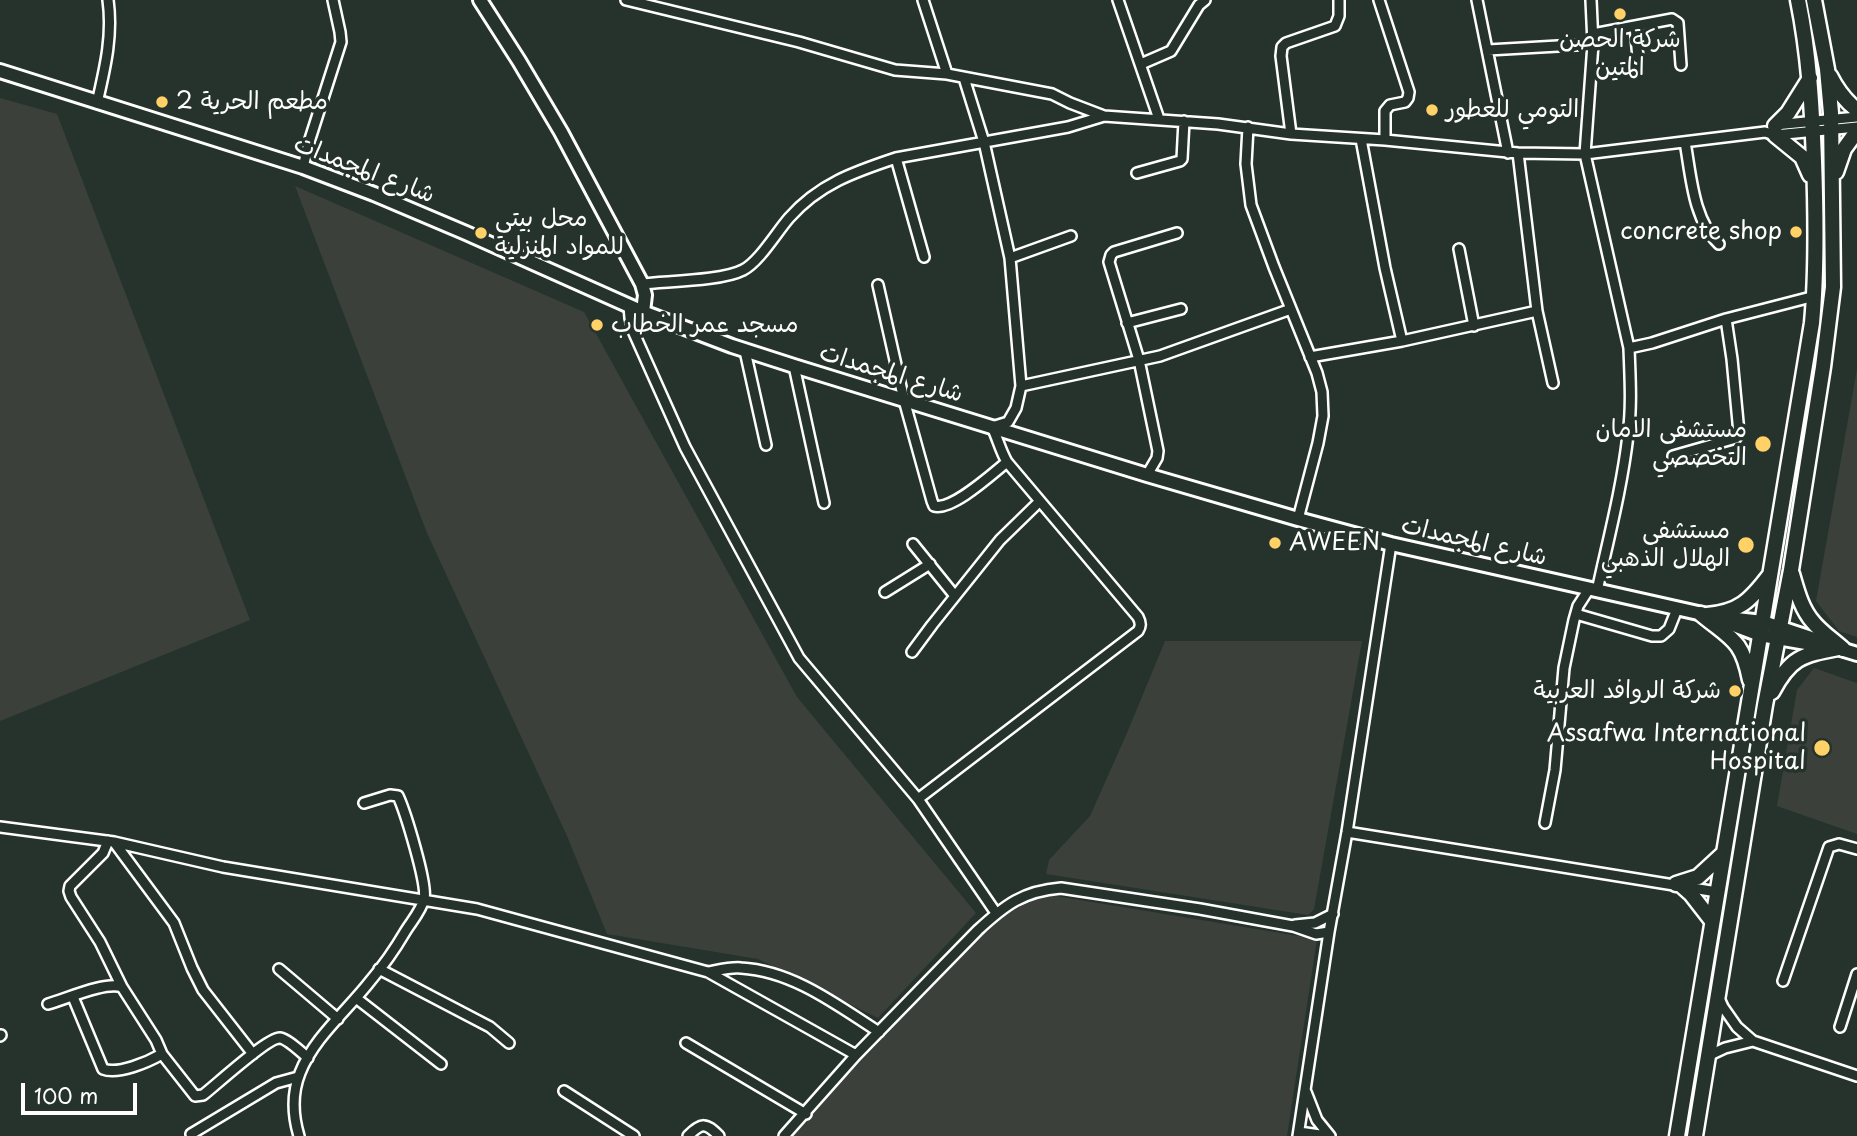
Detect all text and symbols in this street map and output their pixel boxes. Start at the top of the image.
marker: شركة الحصن المتين [1612,6,1628,22]
place label: شركة الحصن المتين [1559,26,1681,82]
place label: مطعم الحرية 2 [176,88,328,116]
marker: مطعم الحرية 2 [154,94,170,110]
place label: التومي للعطور [1446,96,1579,124]
marker: التومي للعطور [1424,102,1440,118]
street label: شارع المجمدات [289,130,439,210]
place label: محل بيتي للمواد المنزلية [495,205,624,261]
place label: concrete shop [1620,218,1782,246]
marker: concrete shop [1788,224,1804,240]
marker: محل بيتي للمواد المنزلية [473,225,489,241]
place label: مسجد عمر الخطاب [611,311,798,339]
marker: مسجد عمر الخطاب [589,317,605,333]
street label: شارع المجمدات [816,338,966,410]
place label: مستشفى الامان التخصصي [1596,416,1747,472]
marker: مستشفى الامان التخصصي [1753,434,1773,454]
street label: شارع المجمدات [1398,511,1550,573]
place label: مستشفى الهلال الذهبي [1601,517,1730,573]
place label: AWEEN [1289,529,1380,557]
marker: AWEEN [1267,535,1283,551]
marker: مستشفى الهلال الذهبي [1736,535,1756,555]
place label: شركة الروافد العربية [1534,677,1721,705]
marker: شركة الروافد العربية [1727,683,1743,699]
place label: Assafwa International Hospital [1547,720,1806,776]
marker: Assafwa International Hospital [1812,738,1832,758]
scale bar [24,1070,140,1114]
text: 100 m [34,1079,98,1111]

